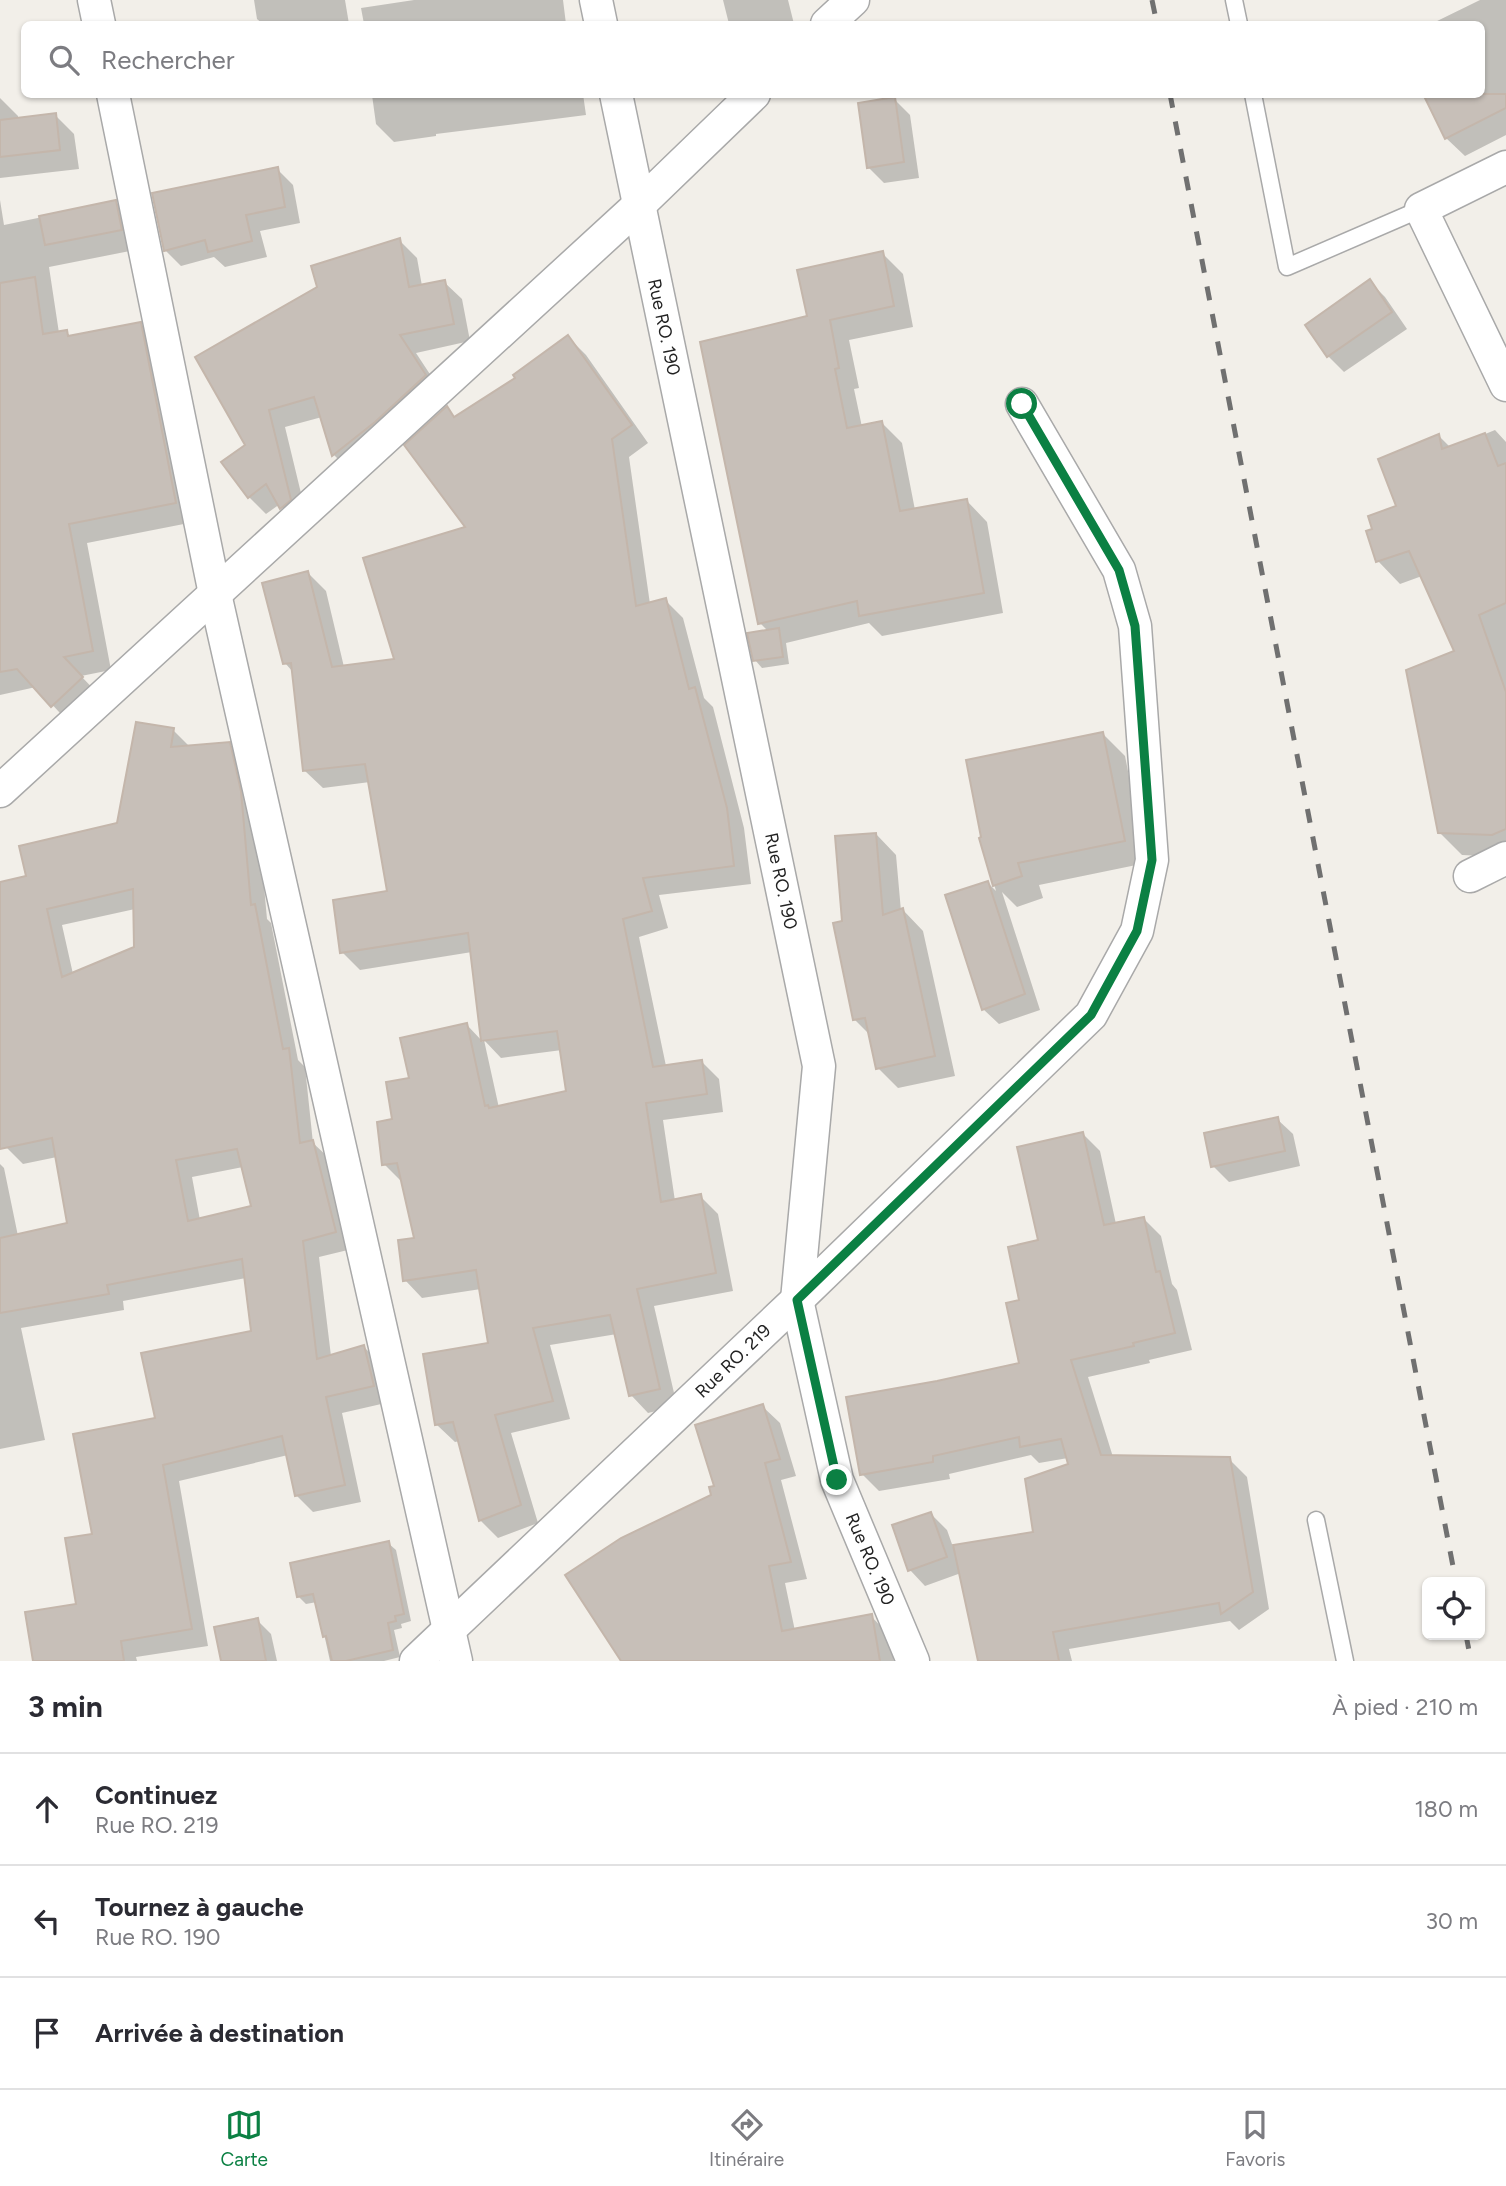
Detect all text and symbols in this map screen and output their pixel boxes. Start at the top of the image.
search box [21,21,1485,98]
icon: search [45,41,83,79]
text: Rechercher [101,44,235,76]
street label: Rue RO. 190 [643,277,685,377]
route start [1006,388,1037,419]
street label: Rue RO. 190 [760,831,802,931]
street label: Rue RO. 219 [691,1319,775,1403]
route end [821,1464,852,1495]
street label: Rue RO. 190 [841,1510,899,1608]
map controls [1422,1577,1485,1640]
button: locate [1422,1577,1485,1640]
text: 3 min [28,1688,103,1725]
text: À pied · 210 m [1332,1693,1478,1721]
text: Continuez [95,1779,217,1811]
icon: ahead [28,1790,66,1828]
text: 180 m [1414,1795,1478,1823]
text: Rue RO. 219 [95,1811,219,1839]
text: Tournez à gauche [95,1891,304,1923]
icon: left [28,1902,66,1940]
text: 30 m [1425,1907,1478,1935]
text: Rue RO. 190 [95,1923,220,1951]
icon: arrive [28,2014,66,2052]
text: Arrivée à destination [95,2017,344,2049]
tab: Carte [221,2106,268,2171]
tab: Itinéraire [709,2106,784,2171]
tab: Favoris [1225,2106,1285,2171]

